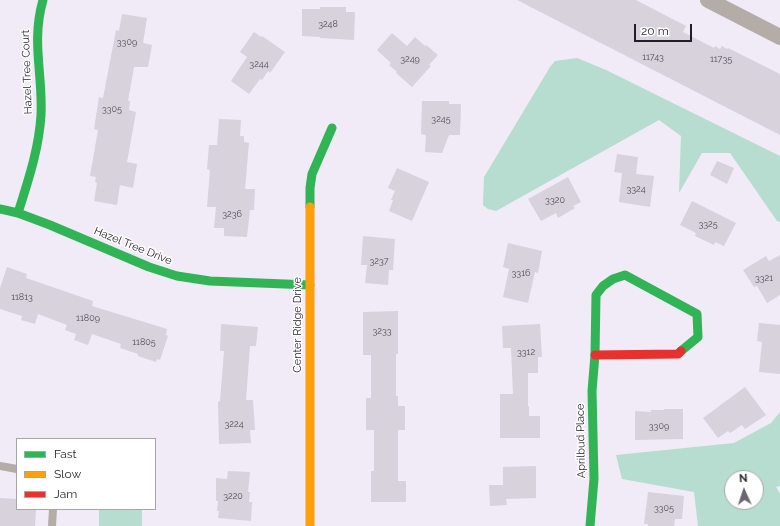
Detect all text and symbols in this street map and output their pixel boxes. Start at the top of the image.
scale bar [636,16,694,42]
house number: 3248 [318,19,338,29]
text: 20 m [641,24,669,38]
street label: Hazel Tree Court [19,29,35,115]
house number: 3309 [117,37,137,47]
house number: 11743 [642,52,664,62]
house number: 3249 [400,54,420,64]
house number: 11735 [710,54,732,64]
house number: 3244 [249,59,269,69]
house number: 3305 [102,104,122,114]
house number: 3245 [431,114,451,124]
house number: 3324 [626,184,646,194]
house number: 3320 [545,195,565,205]
house number: 3236 [222,209,242,219]
house number: 3325 [698,219,718,229]
street label: Hazel Tree Drive [92,224,174,268]
house number: 3237 [369,256,389,266]
house number: 3316 [512,268,530,278]
house number: 3321 [755,273,773,283]
street label: Center Ridge Drive [291,277,305,373]
house number: 11813 [11,292,33,302]
house number: 11809 [76,313,100,323]
house number: 3233 [372,326,392,336]
house number: 11805 [132,337,156,347]
house number: 3312 [517,347,535,357]
street label: Aprilbud Place [574,404,588,478]
house number: 3224 [224,419,244,429]
house number: 3309 [649,421,669,431]
legend [16,438,156,510]
text: Fast [54,447,77,461]
text: Slow [54,467,81,481]
north arrow [724,470,764,510]
text: N [739,472,748,485]
text: Jam [54,487,77,501]
house number: 3220 [223,491,243,501]
house number: 3305 [654,503,674,513]

